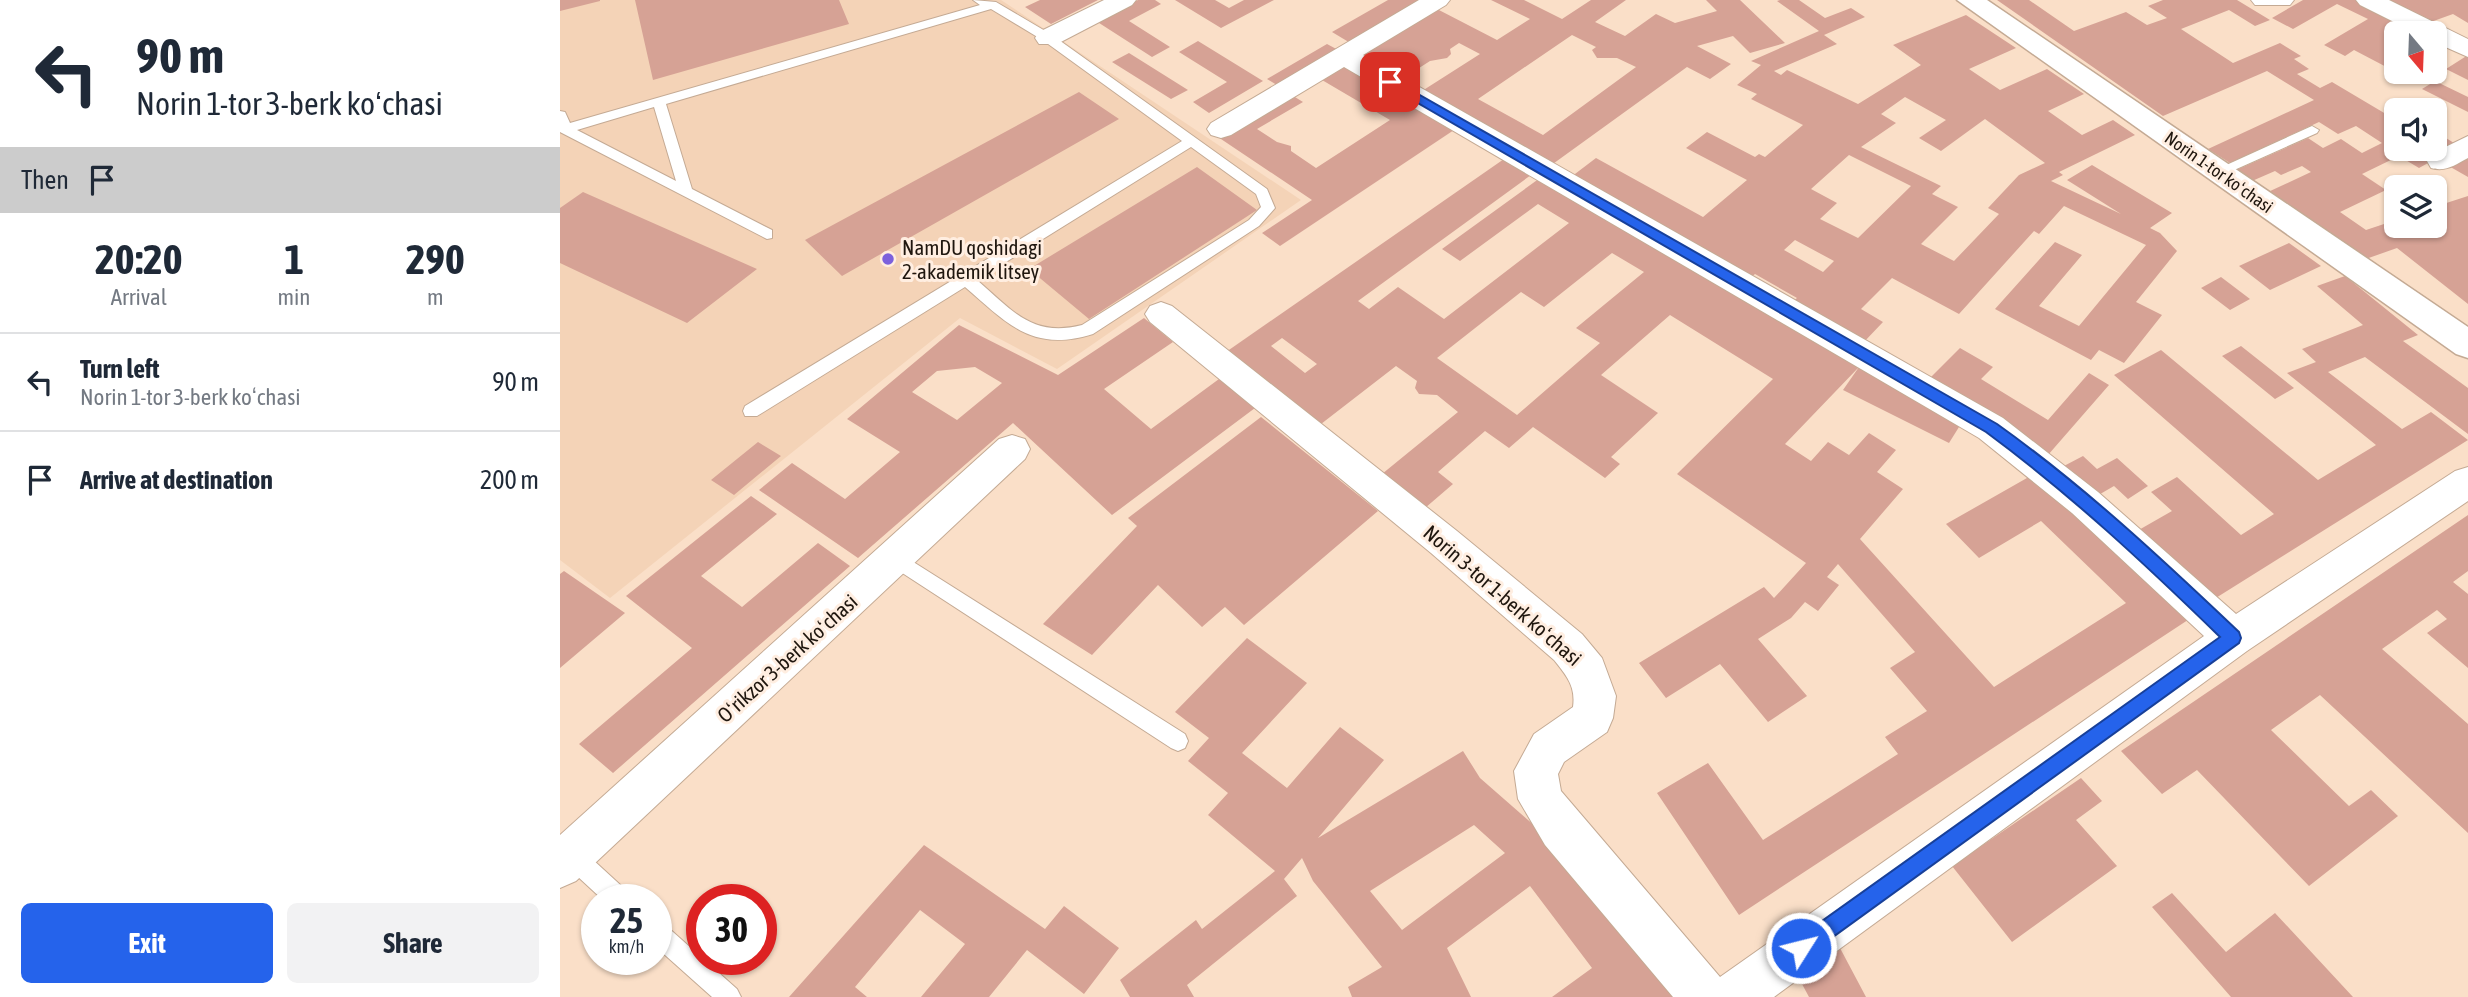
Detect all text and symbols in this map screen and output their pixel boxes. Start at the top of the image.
north arrow [2384,21,2446,84]
map controls [2384,21,2447,238]
text: 90 m [136,27,224,83]
icon: left [21,28,112,119]
pin [1360,52,1420,112]
icon: arrive [1371,63,1409,101]
text: Norin 1-tor 3-berk koʻchasi [136,85,443,122]
button: sound [2384,98,2447,161]
street label: Norin 1-tor koʻchasi [2161,127,2277,217]
icon: arrive [83,161,121,199]
text: Then [21,165,69,195]
button: layers [2384,175,2447,238]
text: 20:20 [95,235,182,283]
text: 1 [284,235,304,283]
text: 290 [406,235,465,283]
place label: NamDU qoshidagi 2-akademik litsey [902,235,1042,283]
marker: NamDU qoshidagi 2-akademik litsey [880,251,896,267]
text: Arrival [111,284,167,310]
text: min [278,284,311,310]
text: m [427,284,444,310]
text: Turn left [80,354,160,384]
icon: left [21,363,59,401]
text: 90 m [492,367,539,397]
text: Norin 1-tor 3-berk koʻchasi [80,384,301,410]
icon: arrive [21,461,59,499]
text: Arrive at destination [80,465,273,495]
text: 200 m [480,465,539,495]
street label: Norin 3-tor 1-berk koʻchasi [1419,520,1587,670]
street label: Oʻrikzor 3-berk koʻchasi [712,589,862,727]
speed limit sign: 30 [686,884,777,975]
text: 25 [610,900,643,940]
button: Exit [21,903,273,983]
button: Share [287,903,539,983]
position arrow [1764,911,1838,985]
text: km/h [609,936,644,957]

